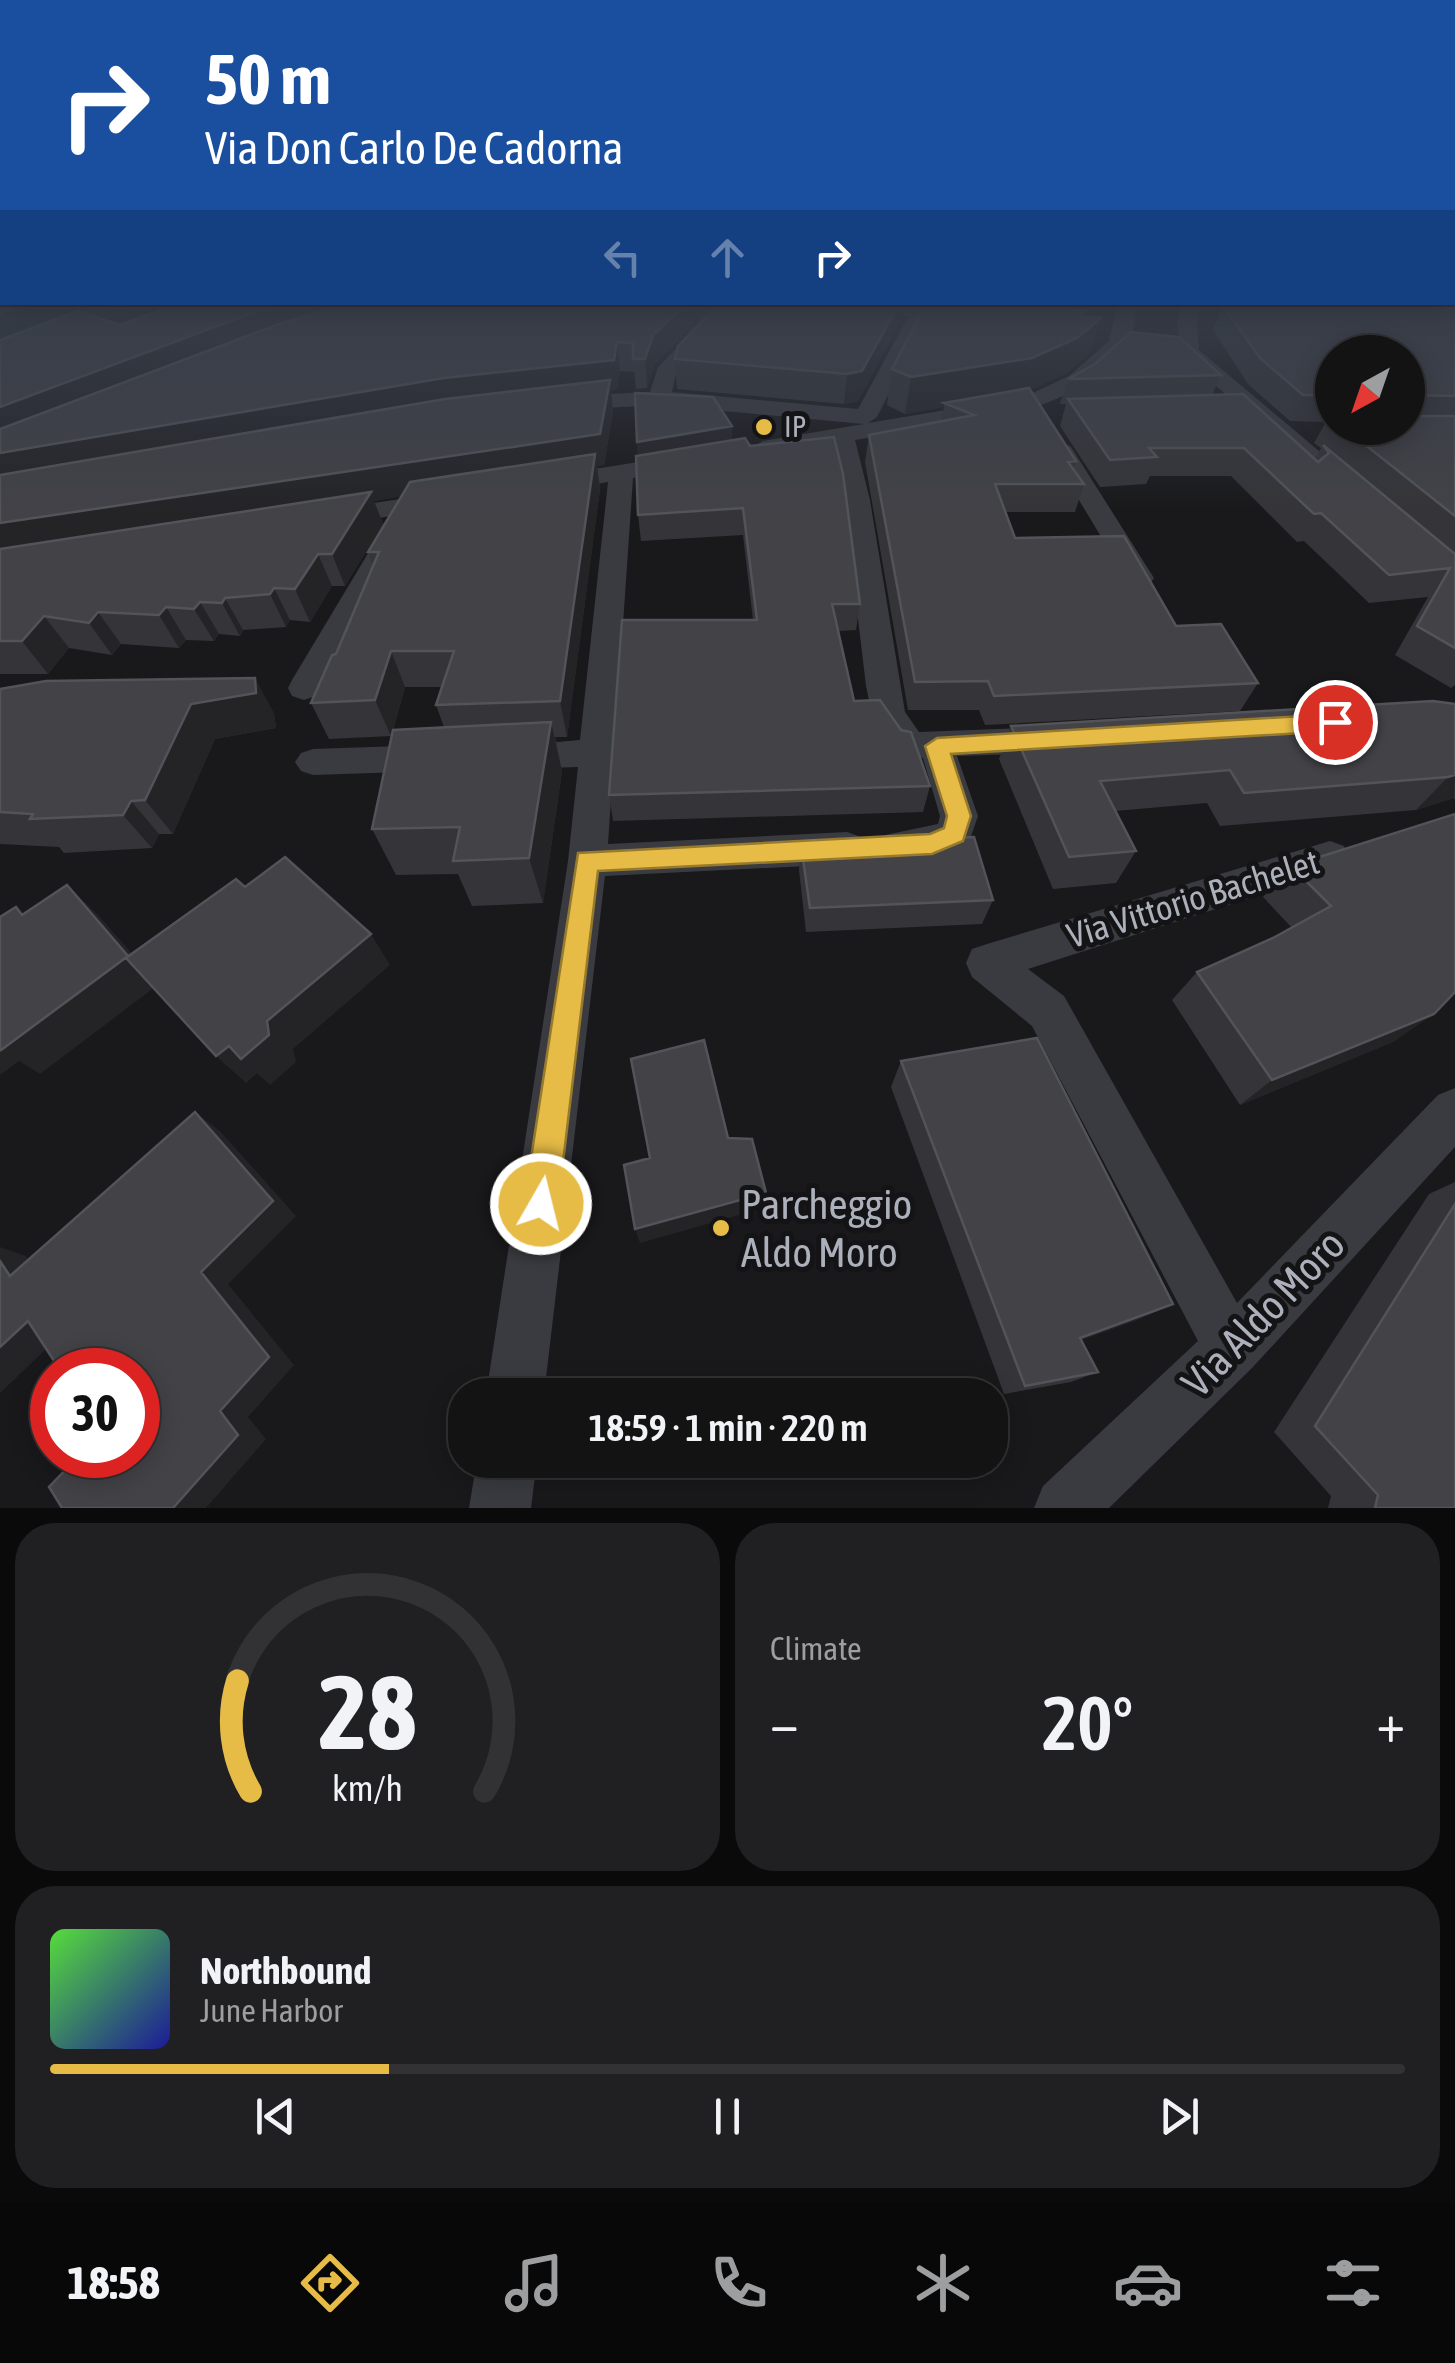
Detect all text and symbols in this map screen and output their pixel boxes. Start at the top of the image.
text: 50 m [205,39,331,119]
icon: right [40,40,170,170]
text: Via Don Carlo De Cadorna [205,122,624,174]
icon: left [595,230,650,285]
icon: ahead [700,230,755,285]
icon: right [805,230,860,285]
north arrow [1315,335,1425,445]
map controls [1315,335,1425,445]
place label: IP [784,409,806,443]
marker: IP [753,416,775,438]
pin [1293,680,1378,765]
icon: arrive [1308,695,1363,750]
street label: Via Vittorio Bachelet [1062,841,1323,955]
position arrow [489,1152,593,1256]
place label: Parcheggio Aldo Moro [741,1180,912,1276]
marker: Parcheggio Aldo Moro [710,1217,732,1239]
street label: Via Aldo Moro [1172,1220,1354,1406]
speed limit sign: 30 [30,1348,160,1478]
text: 18:59 · 1 min · 220 m [588,1406,868,1449]
text: Climate [770,1630,862,1667]
text: 28 [319,1652,416,1771]
text: 20° [1042,1680,1133,1766]
text: − [770,1691,799,1754]
text: + [1376,1691,1405,1754]
text: km/h [332,1768,403,1809]
text: Northbound [200,1949,371,1992]
text: June Harbor [200,1992,343,2029]
icon: previous [248,2089,303,2144]
icon: pause [700,2089,755,2144]
icon: next [1152,2089,1207,2144]
icon: directions [295,2248,365,2318]
icon: music [499,2248,569,2318]
icon: phone [704,2248,774,2318]
icon: climate [908,2248,978,2318]
icon: car [1113,2248,1183,2318]
icon: filters [1318,2248,1388,2318]
text: 18:58 [67,2257,160,2309]

